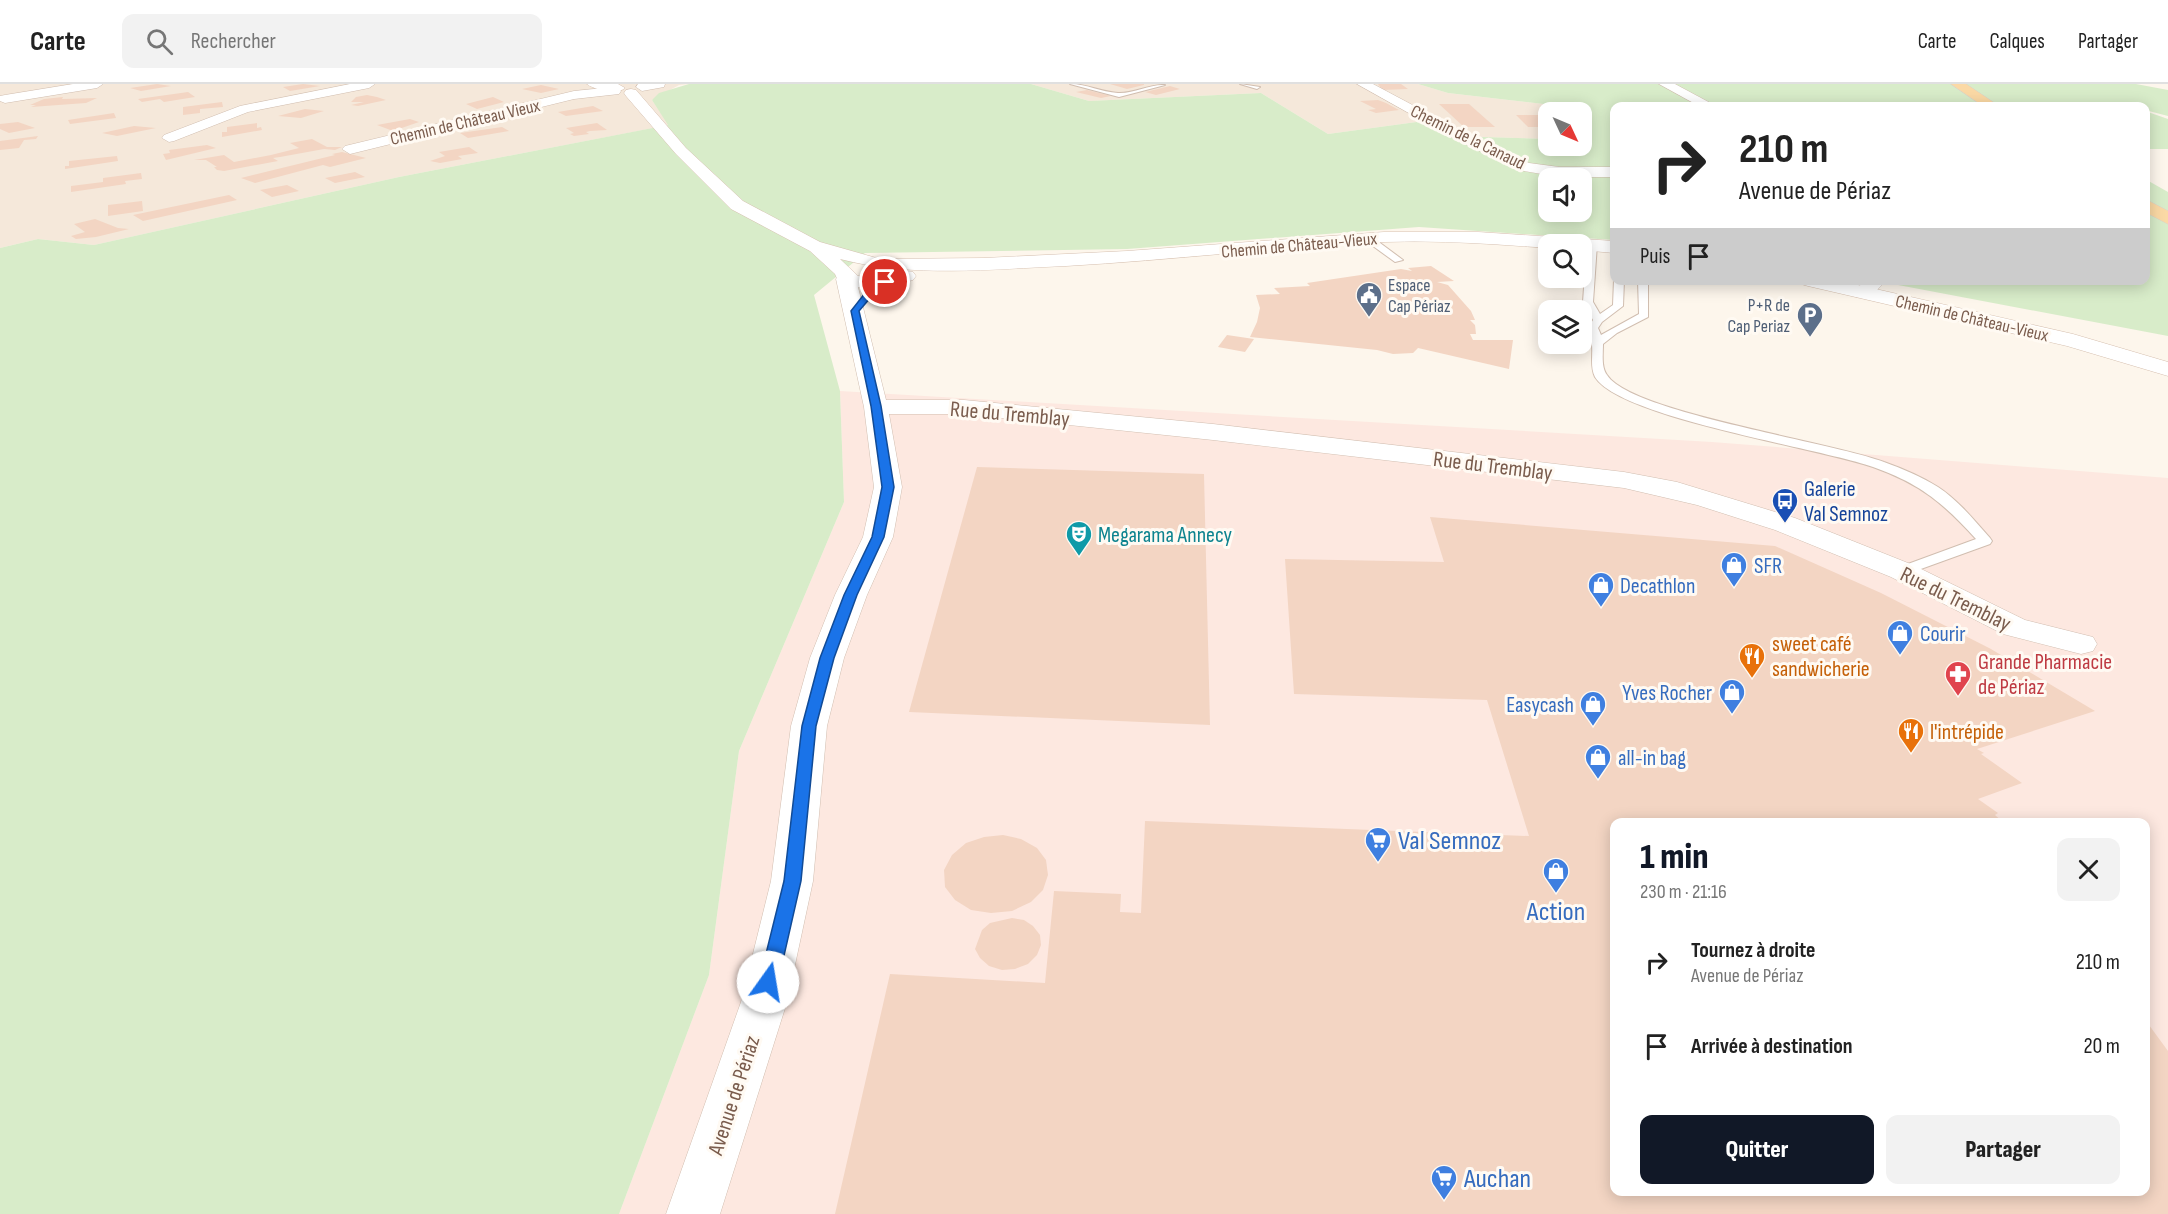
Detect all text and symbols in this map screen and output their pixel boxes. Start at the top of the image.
search box [122,14,542,68]
text: Carte [30,25,86,58]
icon: search [143,25,176,58]
text: Rechercher [191,28,276,55]
text: Carte [1918,29,1957,54]
text: Calques [1990,29,2045,54]
text: Partager [2078,29,2138,54]
street label: Chemin de Château Vieux [388,95,542,150]
street label: Chemin de la Canaud [1407,101,1529,174]
north arrow [1538,102,1592,156]
map controls [1538,102,1592,354]
text: 210 m [1739,124,1828,175]
icon: right [1640,126,1718,204]
button: sound [1538,168,1592,222]
text: Avenue de Périaz [1739,175,1891,207]
street label: Chemin de Château-Vieux [1220,228,1378,263]
button: search [1538,234,1592,288]
icon: arrive [1682,240,1715,273]
text: Puis [1640,243,1670,270]
pin [859,256,910,307]
icon: arrive [868,265,901,298]
place label: Espace Cap Périaz [1388,275,1451,317]
public building icon: Espace Cap Périaz [1354,280,1384,318]
street label: Chemin de Château-Vieux [1893,291,2051,346]
place label: P+R de Cap Periaz [1728,295,1791,337]
button: layers [1538,300,1592,354]
parking icon: P+R de Cap Periaz [1795,300,1825,338]
street label: Rue du Tremblay [949,396,1071,433]
street label: Rue du Tremblay [1432,446,1554,487]
place label: Galerie Val Semnoz [1804,476,1888,528]
bus stop icon: Galerie Val Semnoz [1770,486,1800,524]
theatre icon: Megarama Annecy [1064,519,1094,557]
place label: Megarama Annecy [1098,522,1233,549]
shop icon: SFR [1719,550,1749,588]
place label: SFR [1754,553,1782,580]
street label: Rue du Tremblay [1896,561,2016,638]
shop icon: Decathlon [1586,570,1616,608]
place label: Decathlon [1620,573,1695,600]
shop icon: Courir [1885,618,1915,656]
place label: Courir [1920,621,1966,648]
place label: sweet café sandwicherie [1772,631,1870,683]
restaurant icon: sweet café sandwicherie [1737,641,1767,679]
place label: Grande Pharmacie de Périaz [1978,649,2112,701]
pharmacy icon: Grande Pharmacie de Périaz [1943,659,1973,697]
shop icon: Yves Rocher [1717,677,1747,715]
place label: Yves Rocher [1622,680,1712,707]
shop icon: Easycash [1578,689,1608,727]
place label: Easycash [1506,692,1574,719]
restaurant icon: l'intrépide [1896,716,1926,754]
place label: l'intrépide [1930,719,2004,746]
shop icon: all-in bag [1583,742,1613,780]
place label: all-in bag [1618,745,1686,772]
supermarket icon: Val Semnoz [1363,825,1393,863]
place label: Val Semnoz [1398,825,1501,857]
text: 1 min [1640,836,1708,879]
button: close [2057,838,2120,901]
shop icon: Action [1541,856,1571,894]
text: 230 m · 21:16 [1640,880,1727,904]
place label: Action [1526,896,1585,928]
text: Tournez à droite [1691,937,1816,964]
icon: right [1640,946,1673,979]
text: 210 m [2076,949,2120,976]
position arrow [736,950,800,1014]
text: Avenue de Périaz [1691,964,1803,988]
icon: arrive [1640,1030,1673,1063]
street label: Avenue de Périaz [702,1032,766,1159]
text: Arrivée à destination [1691,1033,1853,1060]
text: 20 m [2084,1033,2120,1060]
button: Quitter [1640,1115,1874,1184]
button: Partager [1886,1115,2120,1184]
supermarket icon: Auchan [1429,1163,1459,1201]
place label: Auchan [1463,1163,1531,1195]

